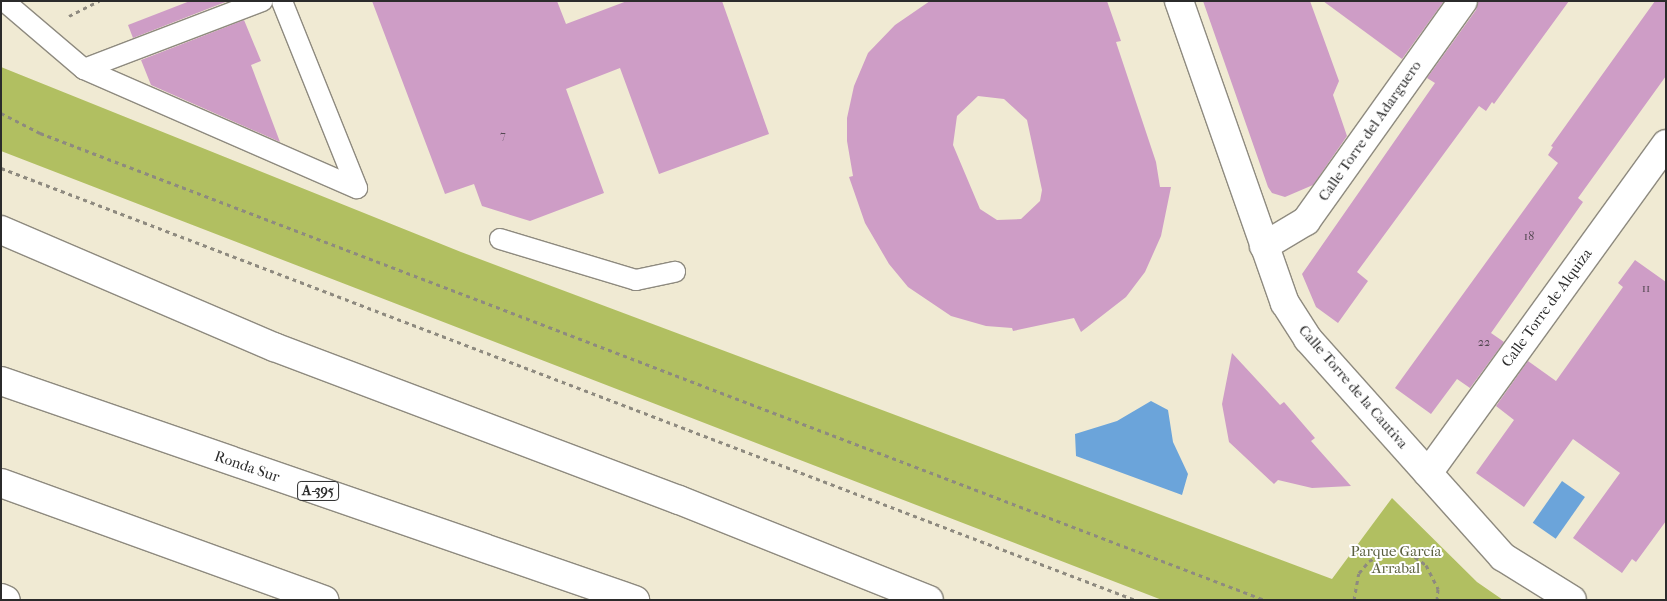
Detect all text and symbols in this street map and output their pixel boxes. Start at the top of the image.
street label: Calle Torre del Adarguero [1315,57,1425,205]
house number: 7 [500,129,506,143]
house number: 18 [1524,230,1534,244]
street label: Calle Torre de Alquiza [1498,245,1596,371]
house number: 11 [1642,282,1650,296]
street label: Calle Torre de la Cautiva [1294,322,1412,452]
house number: 22 [1478,336,1490,350]
street label: Ronda Sur [212,447,282,487]
road number: A-395 [297,480,339,502]
park label: Parque García Arrabal [1351,542,1441,577]

